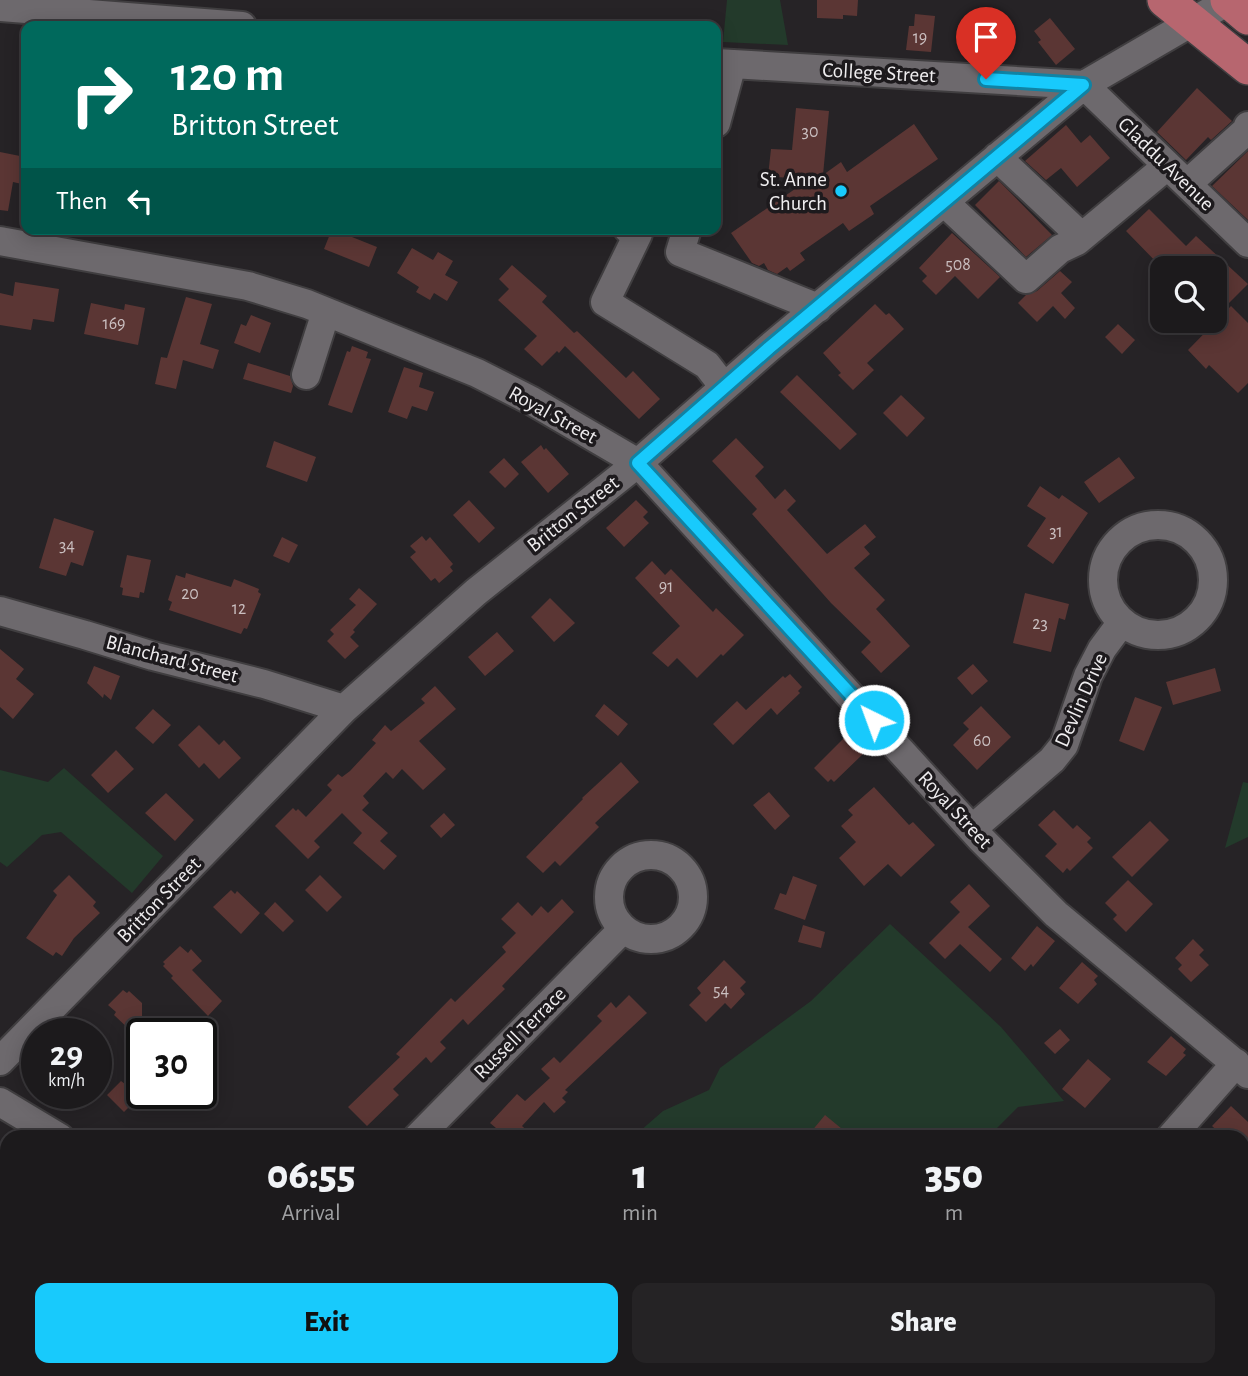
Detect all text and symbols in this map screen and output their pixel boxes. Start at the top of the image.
pin [956,7,1016,79]
icon: arrive [967,18,1005,56]
house number: 19 [913,29,927,47]
icon: right [56,49,147,140]
text: 120 m [171,51,284,100]
street label: College Street [822,60,937,86]
text: Britton Street [171,109,338,141]
street label: Gladdu Avenue [1114,113,1218,215]
house number: 30 [802,123,818,141]
place label: St. Anne Church [760,169,827,214]
icon: left [121,182,159,220]
marker: St. Anne Church [833,183,849,199]
text: Then [56,188,107,214]
house number: 508 [945,256,971,274]
map controls [1150,256,1227,333]
button: search [1150,256,1227,333]
house number: 169 [102,315,126,333]
street label: Royal Street [505,382,601,448]
street label: Britton Street [523,472,623,556]
house number: 31 [1049,523,1063,541]
house number: 34 [59,537,75,555]
house number: 91 [659,578,673,596]
house number: 20 [181,585,199,603]
house number: 12 [232,600,246,618]
house number: 23 [1032,615,1048,633]
street label: Blanchard Street [104,631,241,687]
street label: Devlin Drive [1051,650,1111,750]
position arrow [837,683,911,757]
house number: 60 [973,732,991,750]
street label: Royal Street [914,767,996,853]
street label: Britton Street [113,853,205,947]
house number: 54 [713,982,729,1000]
street label: Russell Terrace [470,983,570,1083]
speed limit sign: 30 [126,1018,217,1109]
text: 29 [50,1037,83,1072]
text: km/h [48,1072,85,1090]
text: 06:55 [267,1154,355,1196]
text: 1 [632,1154,648,1196]
text: 350 [925,1154,983,1196]
text: Arrival [281,1202,341,1225]
text: min [622,1202,658,1225]
text: m [945,1202,963,1225]
button: Exit [35,1283,618,1363]
button: Share [632,1283,1215,1363]

